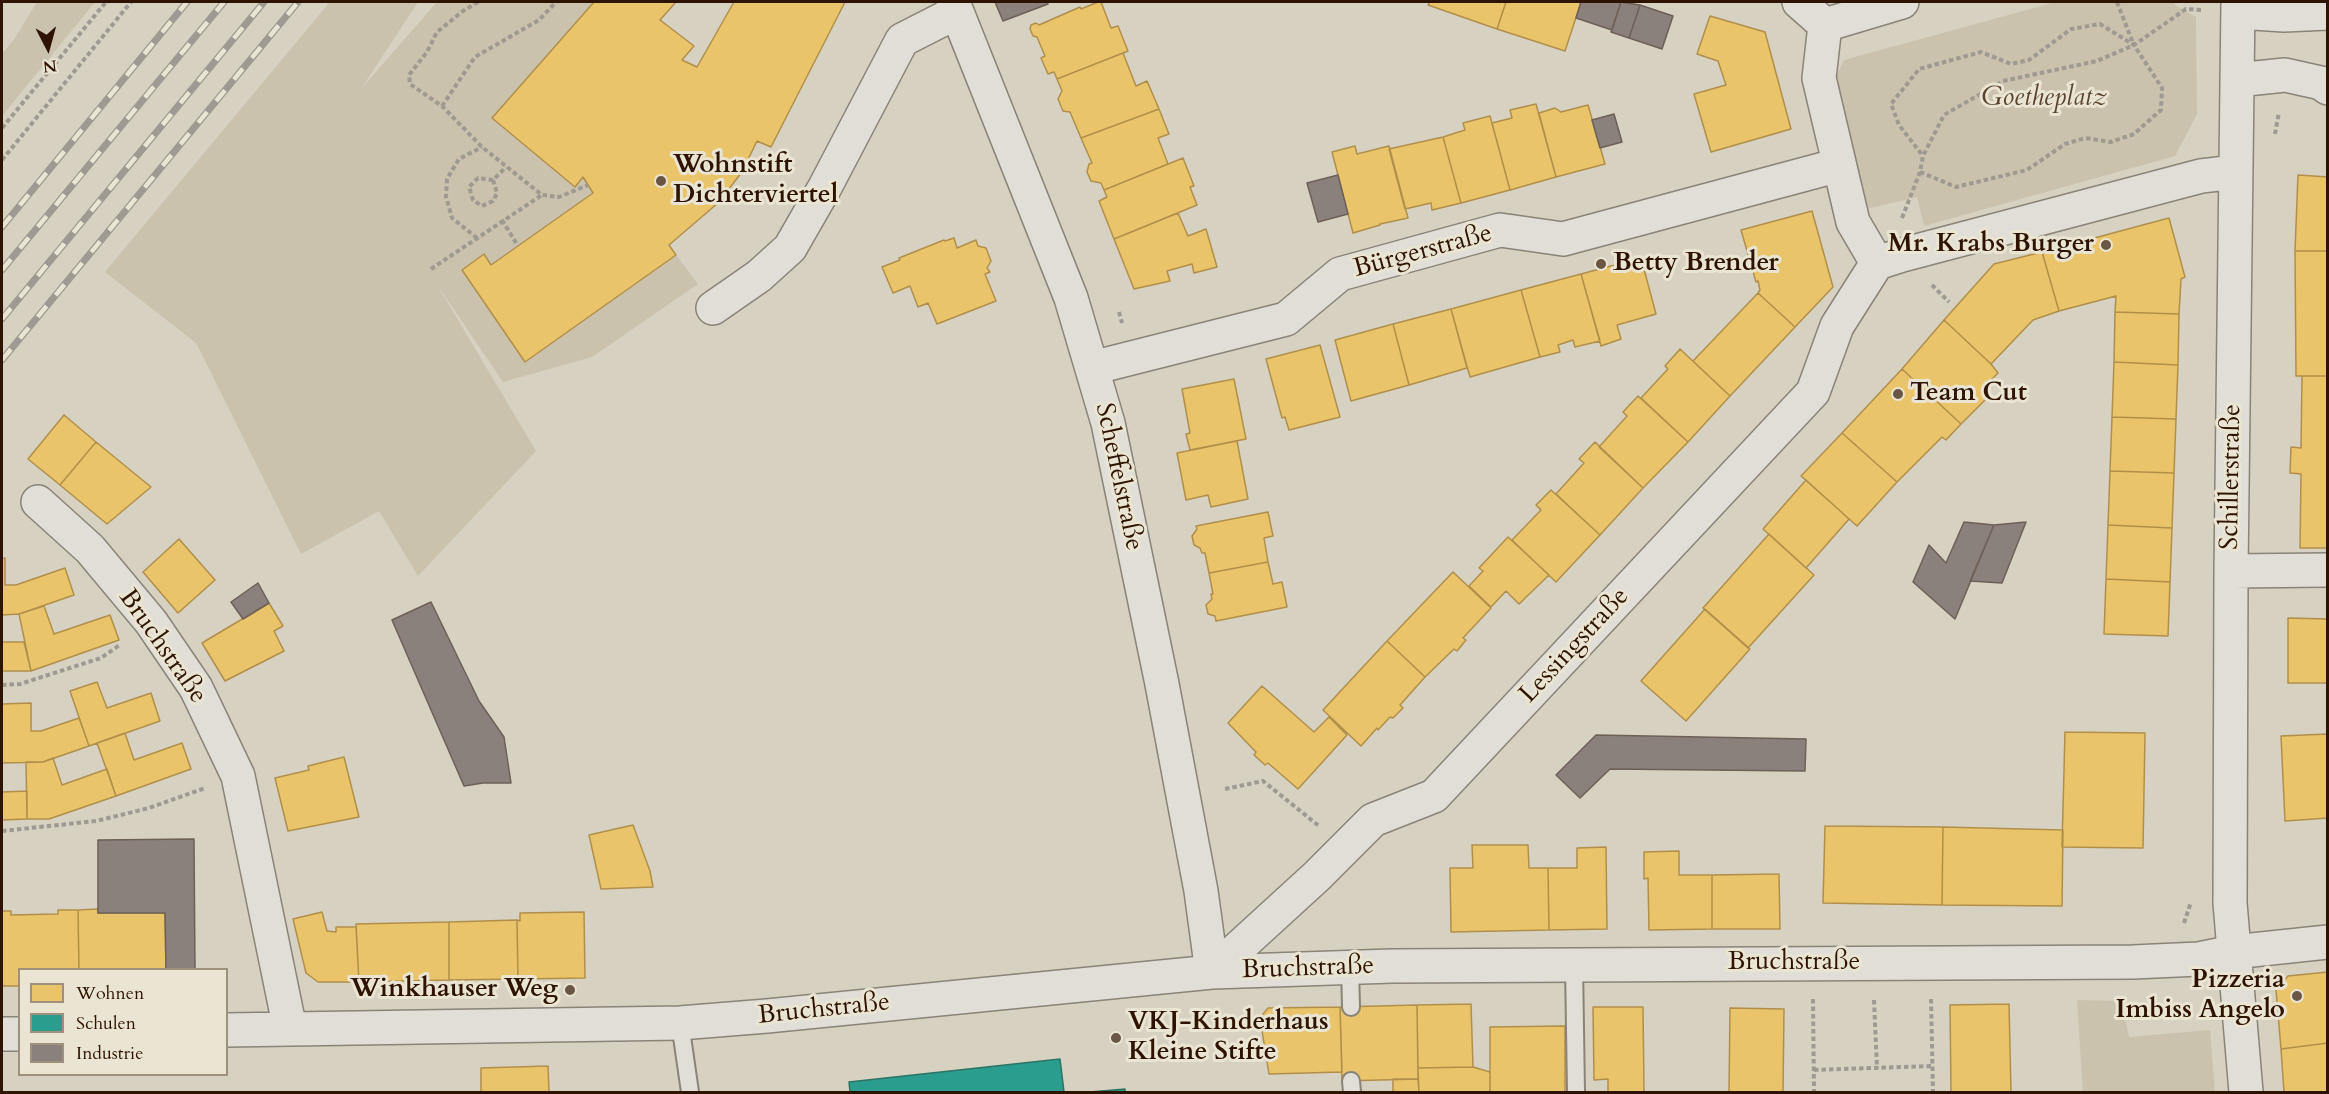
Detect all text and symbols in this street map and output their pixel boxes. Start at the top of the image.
north arrow [18,18,78,78]
text: N [42,54,58,78]
park label: Goetheplatz [1981,83,2107,115]
place label: Wohnstift Dichterviertel [673,150,838,212]
marker: Wohnstift Dichterviertel [654,174,668,188]
street label: Bürgerstraße [1350,219,1496,285]
place label: Mr. Krabs Burger [1888,229,2094,261]
marker: Mr. Krabs Burger [2099,238,2113,252]
place label: Betty Brender [1613,248,1779,280]
marker: Betty Brender [1594,257,1608,271]
place label: Team Cut [1910,378,2027,410]
marker: Team Cut [1891,387,1905,401]
street label: Scheffelstraße [1087,400,1149,554]
street label: Schillerstraße [2215,404,2249,550]
street label: Lessingstraße [1514,582,1636,710]
street label: Bruchstraße [111,584,213,710]
street label: Bruchstraße [1728,947,1860,979]
street label: Bruchstraße [1241,951,1375,987]
place label: Pizzeria Imbiss Angelo [2115,965,2285,1026]
legend [18,968,228,1076]
place label: Winkhauser Weg [350,974,558,1006]
text: Wohnen [76,981,144,1006]
marker: Winkhauser Weg [563,983,577,997]
street label: Bruchstraße [756,988,892,1032]
marker: Pizzeria Imbiss Angelo [2290,989,2304,1003]
place label: VKJ-Kinderhaus Kleine Stifte [1128,1007,1329,1068]
text: Schulen [76,1011,136,1036]
marker: VKJ-Kinderhaus Kleine Stifte [1109,1031,1123,1045]
text: Industrie [76,1041,143,1066]

